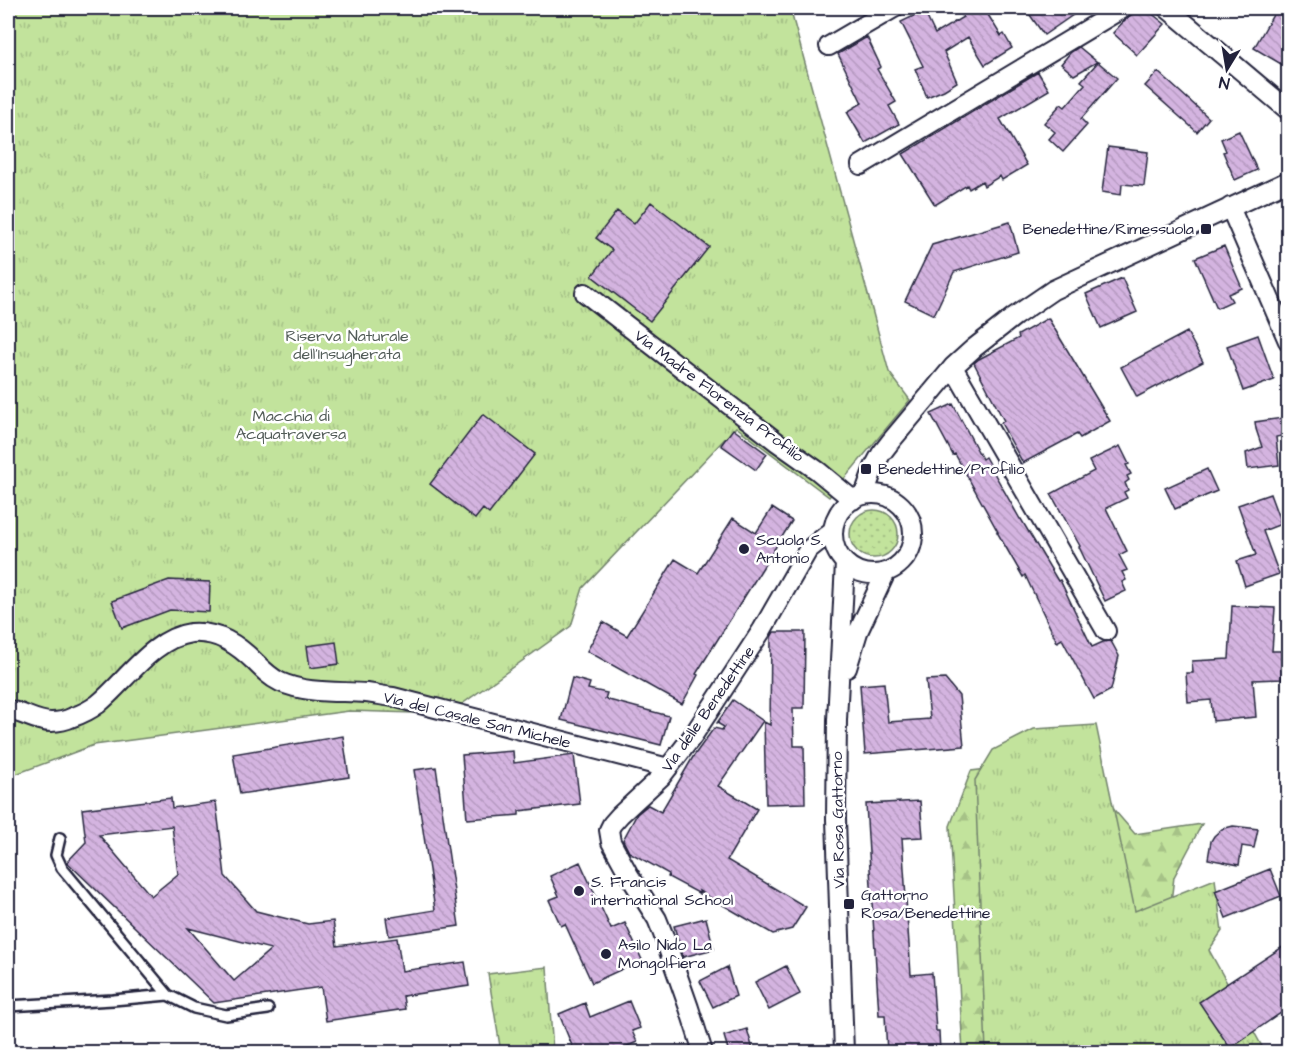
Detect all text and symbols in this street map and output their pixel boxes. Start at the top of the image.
north arrow [1197,39,1257,99]
text: N [1217,71,1231,94]
place label: Benedettine/Rimessuola [1022,218,1194,240]
marker: Benedettine/Rimessuola [1199,222,1213,236]
park label: Riserva Naturale dell'Insugherata [285,325,409,366]
street label: Via Madre Florenzia Profilio [630,325,808,467]
park label: Macchia di Acquatraversa [236,405,346,445]
place label: Benedettine/Profilio [878,458,1025,480]
marker: Benedettine/Profilio [859,462,873,476]
place label: Scuola S. Antonio [756,529,823,569]
marker: Scuola S. Antonio [737,542,751,556]
street label: Via delle Benedettine [656,641,760,777]
street label: Via del Casale San Michele [381,686,573,754]
street label: Via Rosa Gattorno [826,751,850,889]
place label: S. Francis international School [591,871,733,911]
marker: S. Francis international School [572,884,586,898]
place label: Gattorno Rosa/Benedettine [861,884,991,924]
marker: Gattorno Rosa/Benedettine [842,897,856,911]
place label: Asilo Nido La Mongolfiera [618,934,712,975]
marker: Asilo Nido La Mongolfiera [599,947,613,961]

